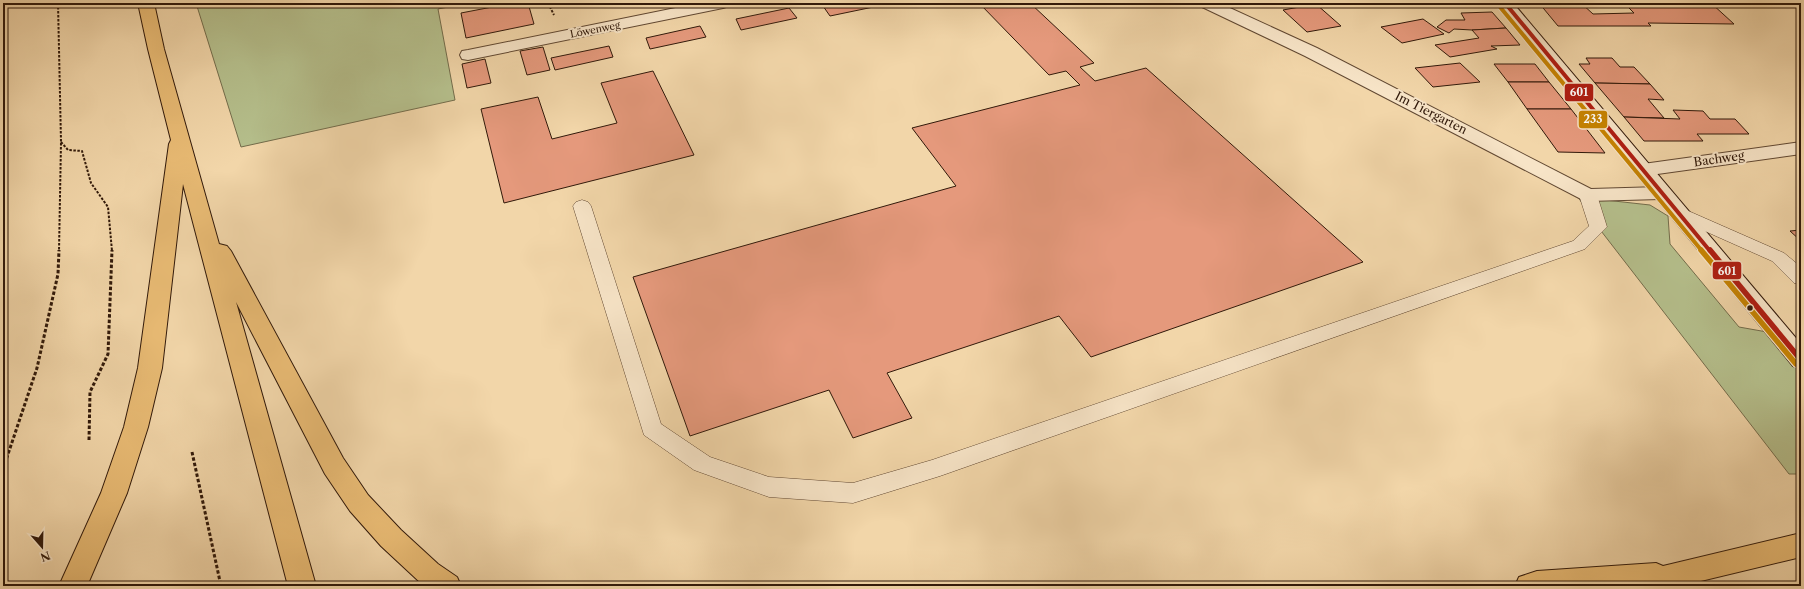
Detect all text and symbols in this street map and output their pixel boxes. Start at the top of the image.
street label: Löwenweg [569,18,622,41]
line badge: 601 [1564,83,1594,102]
text: 601 [1570,85,1588,99]
street label: Im Tiergarten [1393,88,1470,137]
line badge: 233 [1578,110,1608,129]
text: 233 [1584,112,1602,126]
street label: Bachweg [1693,147,1746,169]
line badge: 601 [1712,261,1742,280]
text: 601 [1718,264,1736,278]
unlabelled marker [1745,303,1755,313]
north arrow [22,527,62,567]
text: N [38,548,52,565]

